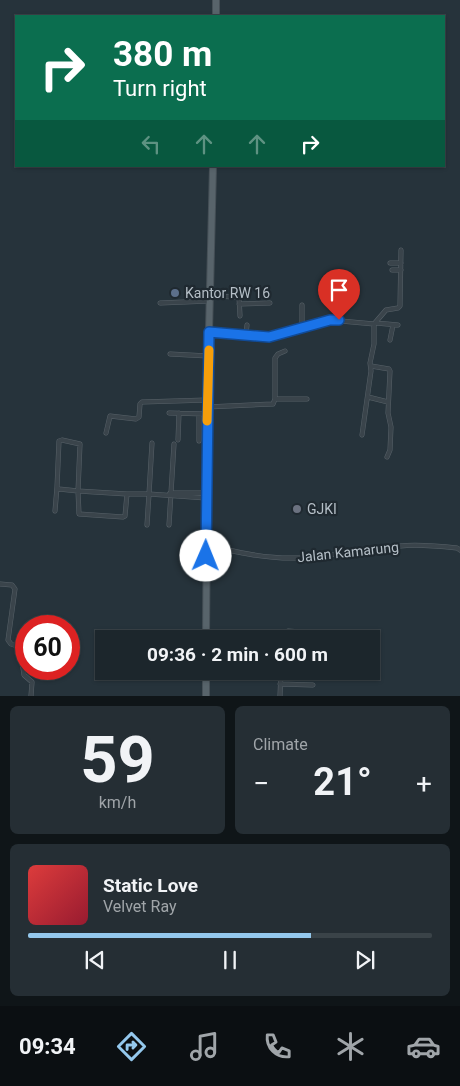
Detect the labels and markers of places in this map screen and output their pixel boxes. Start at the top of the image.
pin [318,269,360,320]
place label: Kantor RW 16 [185,285,270,301]
marker: Kantor RW 16 [169,287,181,299]
place label: GJKI [307,501,337,517]
marker: GJKI [291,503,303,515]

